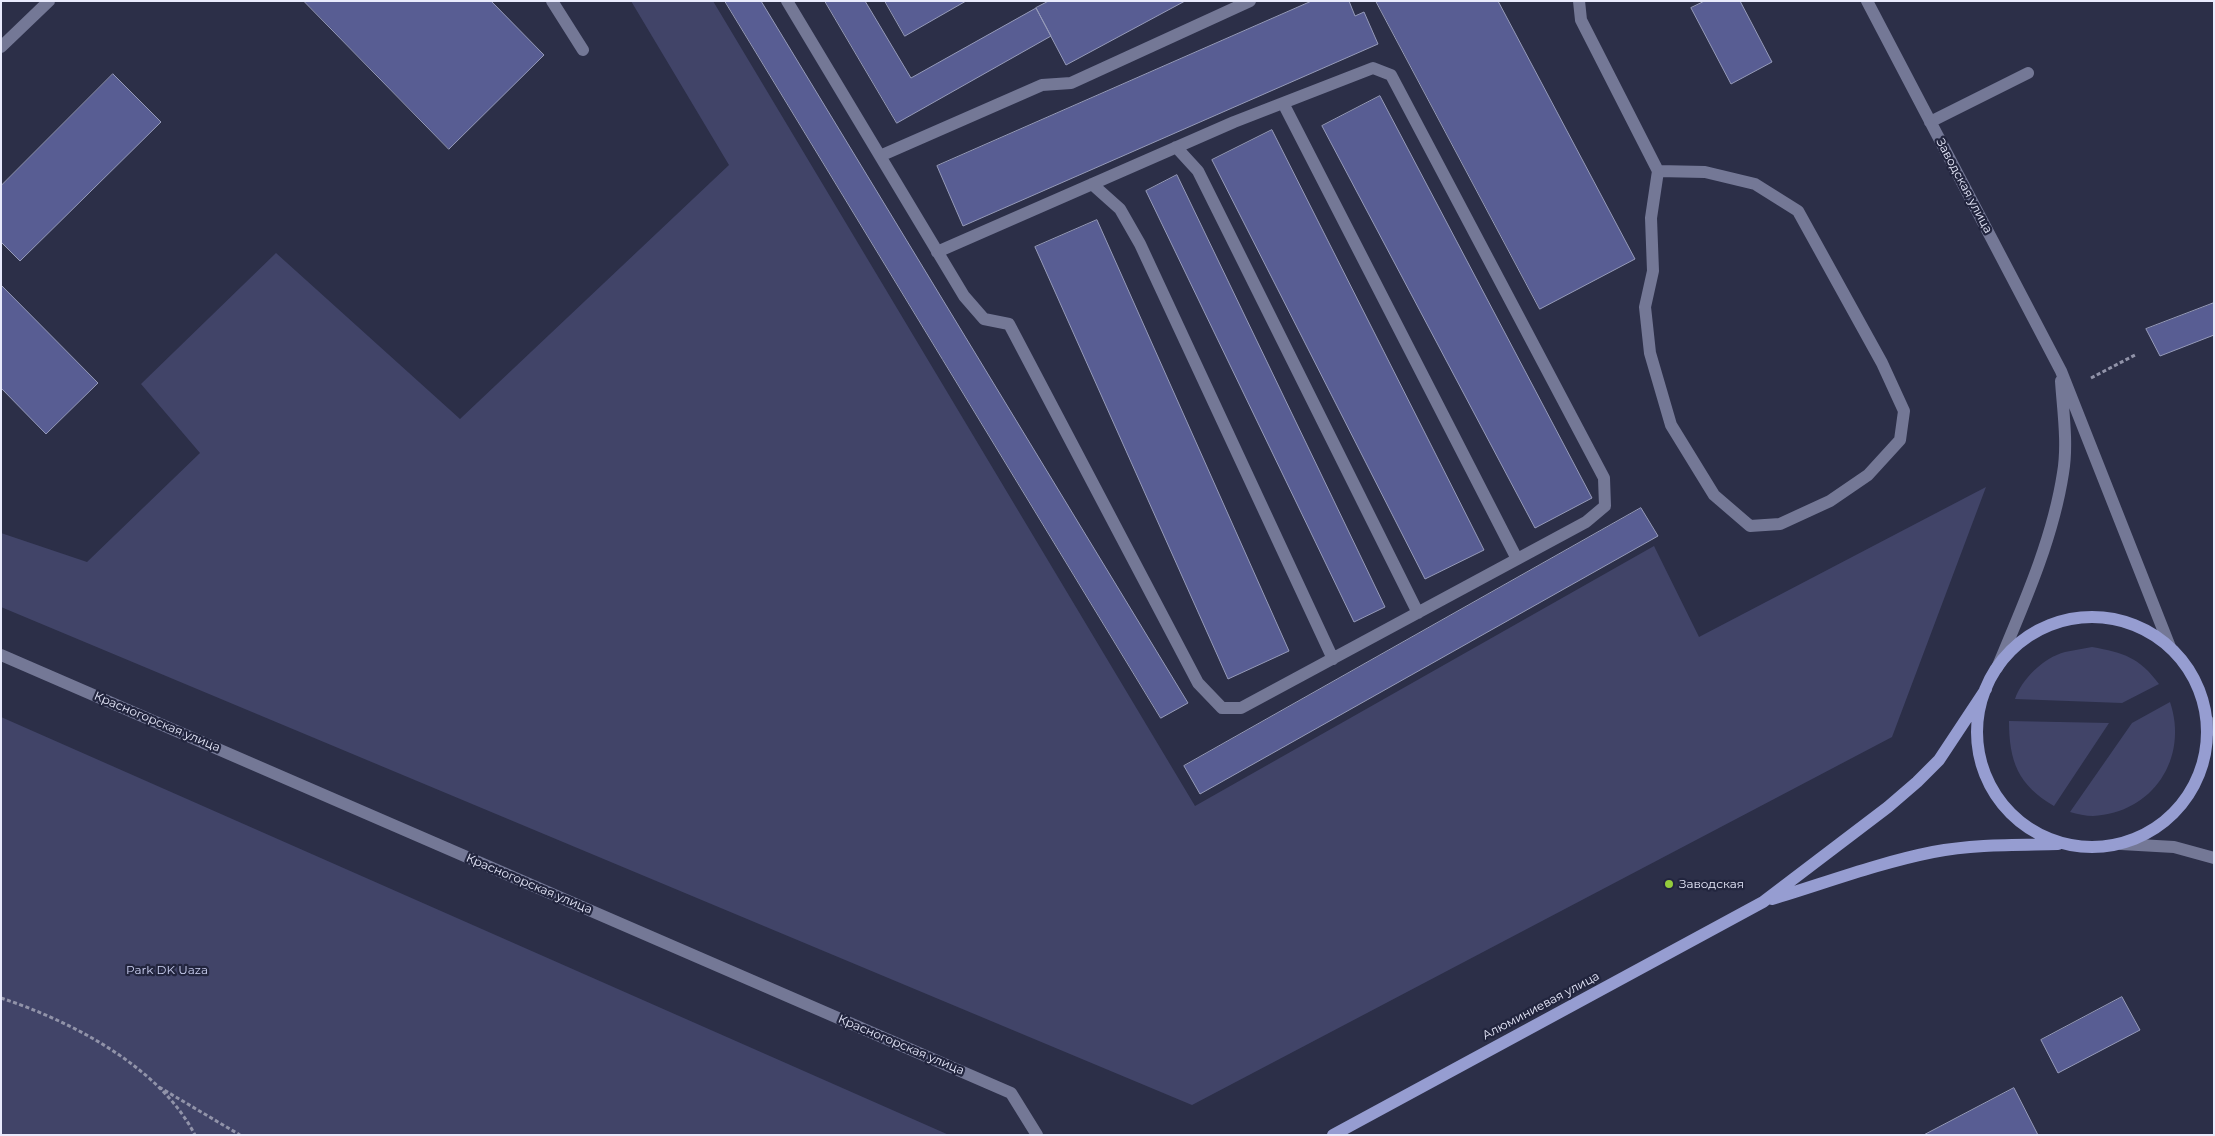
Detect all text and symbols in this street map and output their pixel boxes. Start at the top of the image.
street label: Заводская улица [1933,136,1995,236]
street label: Красногорская улица [92,689,222,755]
street label: Красногорская улица [464,851,594,917]
place label: Заводская [1679,877,1744,891]
marker: Заводская [1663,878,1675,890]
park label: Park DK Uaza [126,963,208,977]
street label: Алюминиевая улица [1480,969,1602,1043]
street label: Красногорская улица [836,1012,966,1078]

